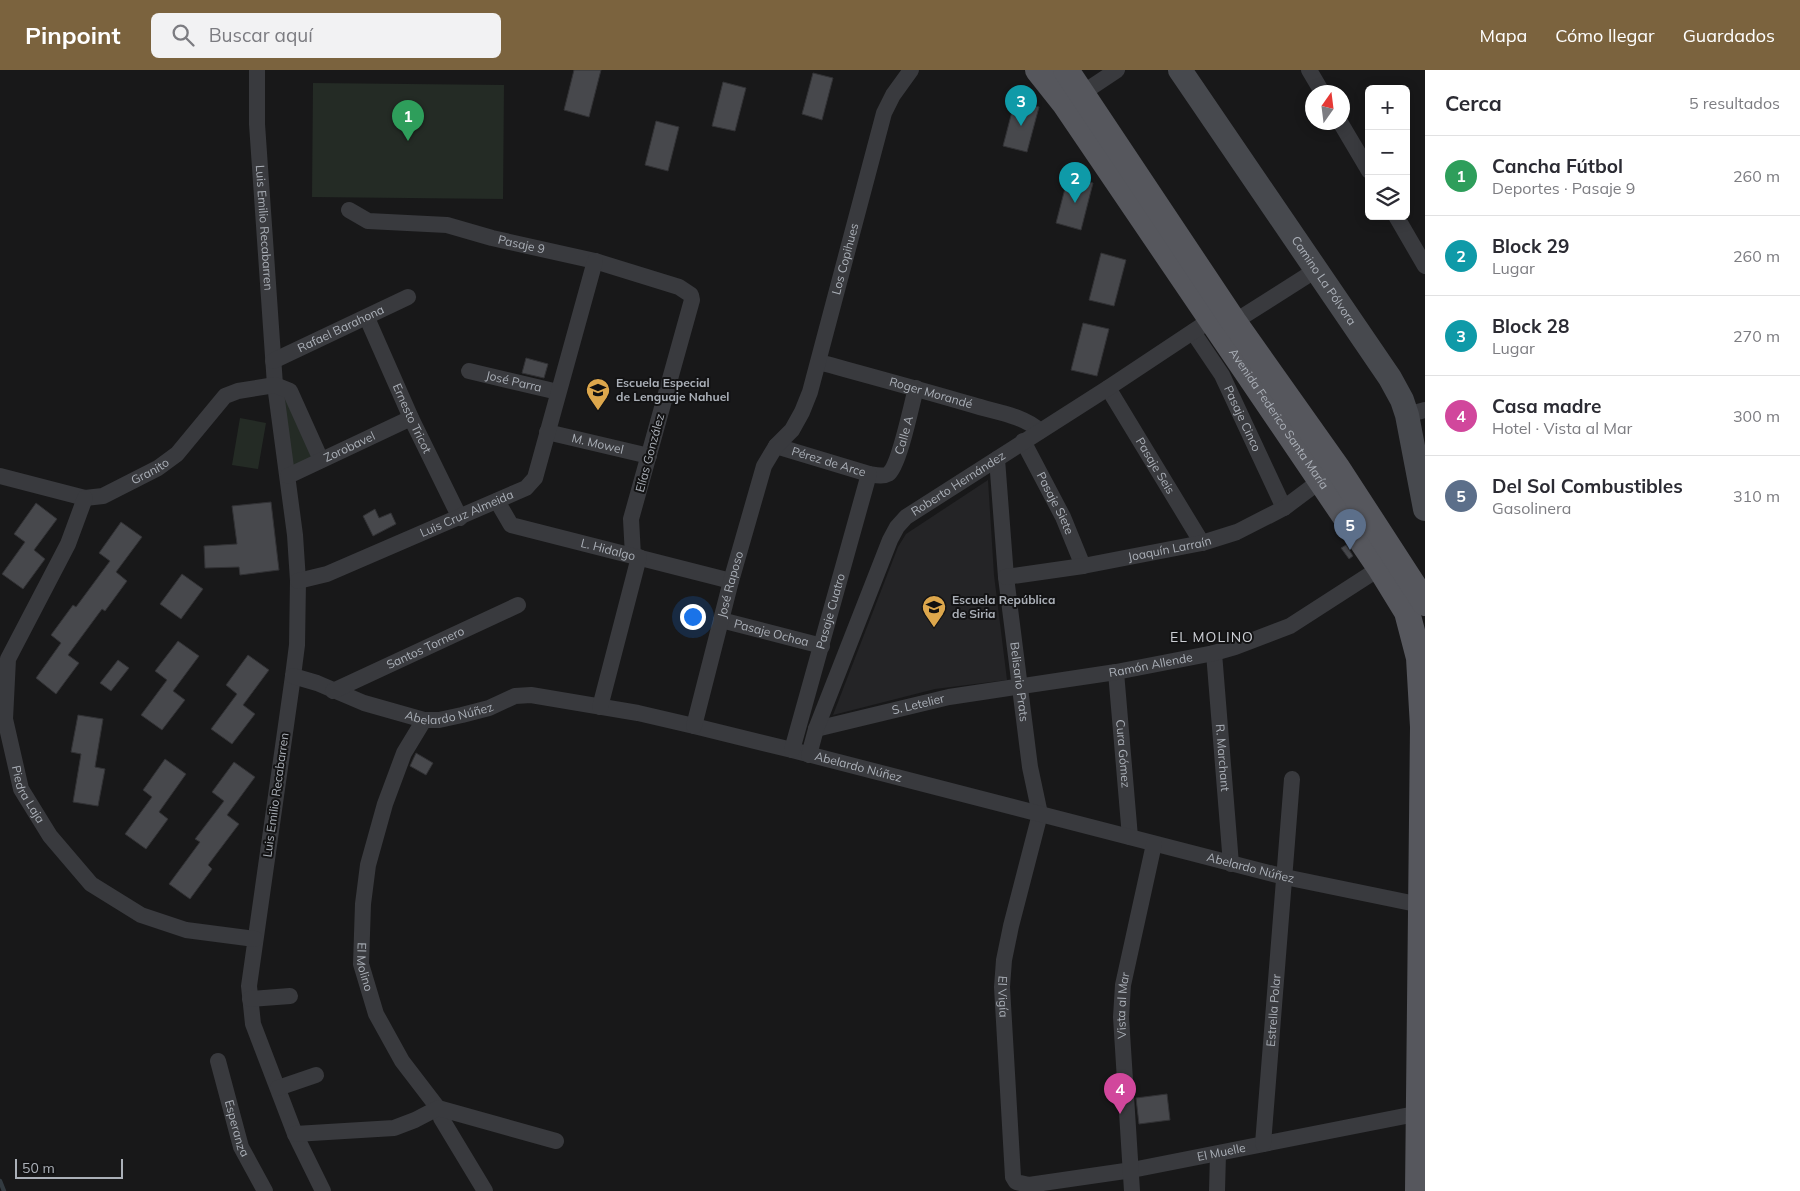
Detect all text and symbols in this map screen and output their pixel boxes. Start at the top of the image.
search box [151,13,501,58]
text: Pinpoint [25,20,121,50]
icon: search [169,21,197,49]
text: Buscar aquí [209,23,313,47]
text: Mapa [1479,24,1527,47]
text: Cómo llegar [1555,24,1655,47]
text: Guardados [1683,24,1775,47]
pin: 3 [1005,85,1037,126]
north arrow [1305,85,1350,130]
map controls [1365,85,1410,220]
button: + [1365,85,1410,130]
text: Cerca [1445,90,1502,116]
text: 5 resultados [1689,93,1780,113]
pin: 1 [392,100,424,141]
button: − [1365,130,1410,175]
text: Cancha Fútbol [1492,154,1623,178]
pin: 2 [1059,162,1091,203]
street label: Luis Emilio Recabarren [253,164,276,291]
text: 1 [1456,166,1466,186]
text: 260 m [1733,166,1780,186]
button: layers [1365,175,1410,220]
text: Deportes · Pasaje 9 [1492,178,1635,198]
street label: Los Copihues [828,221,861,296]
street label: Pasaje 9 [497,232,546,257]
street label: Camino La Pólvora [1288,233,1360,328]
text: Block 29 [1492,234,1569,258]
text: 2 [1456,246,1466,266]
text: 260 m [1733,246,1780,266]
text: Lugar [1492,258,1535,278]
street label: Rafael Barahona [295,301,386,355]
text: Block 28 [1492,314,1569,338]
text: 3 [1456,326,1466,346]
text: 270 m [1733,326,1780,346]
text: Lugar [1492,338,1535,358]
street label: Avenida Federico Santa María [1226,345,1332,492]
street label: José Parra [484,367,543,395]
street label: Roger Morandé [888,374,974,411]
place label: Escuela Especial de Lenguaje Nahuel [616,375,729,404]
school or university icon: Escuela Especial de Lenguaje Nahuel [585,377,611,411]
street label: Ernesto Tricot [390,381,435,456]
street label: Pasaje Cinco [1221,383,1265,454]
text: Casa madre [1492,394,1601,418]
text: 4 [1456,406,1466,426]
text: 300 m [1733,406,1780,426]
street label: Elías González [632,412,667,494]
street label: Calle A [891,414,916,456]
text: Hotel · Vista al Mar [1492,418,1632,438]
street label: Zorobavel [321,428,377,465]
street label: M. Mowel [570,430,625,457]
street label: Pasaje Seis [1133,435,1178,497]
street label: Pérez de Arce [790,443,868,480]
street label: Roberto Hernández [908,448,1008,519]
street label: Granito [128,454,172,487]
street label: Pasaje Siete [1034,469,1077,536]
text: Del Sol Combustibles [1492,474,1683,498]
street label: Luis Cruz Almeida [418,486,515,540]
text: 5 [1456,486,1466,506]
text: 310 m [1733,486,1780,506]
text: Gasolinera [1492,498,1571,518]
pin: 5 [1334,509,1366,550]
street label: Joaquín Larraín [1127,533,1213,564]
street label: L. Hidalgo [579,535,637,563]
street label: José Raposo [714,549,746,620]
street label: Pasaje Cuatro [813,571,848,651]
place label: Escuela República de Siria [952,592,1055,621]
school or university icon: Escuela República de Siria [921,594,947,628]
your location [680,604,706,630]
street label: Pasaje Ochoa [732,616,811,649]
street label: Santos Tornero [384,623,467,672]
district label: EL MOLINO [1170,628,1254,646]
street label: Belisario Prats [1007,641,1032,723]
street label: Ramón Allende [1108,649,1194,680]
street label: S. Letelier [890,690,946,718]
street label: Abelardo Núñez [403,699,496,728]
street label: Cura Gómez [1113,719,1134,788]
street label: R. Marchant [1213,723,1233,792]
street label: Luis Emilio Recabarren [259,732,292,858]
street label: Abelardo Núñez [813,748,904,785]
street label: Piedra Laja [9,764,48,826]
street label: Abelardo Núñez [1205,849,1296,886]
street label: El Molino [354,942,377,993]
street label: Vista al Mar [1113,970,1133,1039]
street label: Estrella Polar [1263,973,1284,1047]
street label: El Vigía [995,975,1012,1018]
pin: 4 [1104,1073,1136,1114]
street label: Esperanza [222,1098,253,1159]
street label: El Muelle [1196,1140,1247,1164]
scale bar [15,1156,122,1179]
text: 50 m [22,1159,55,1177]

